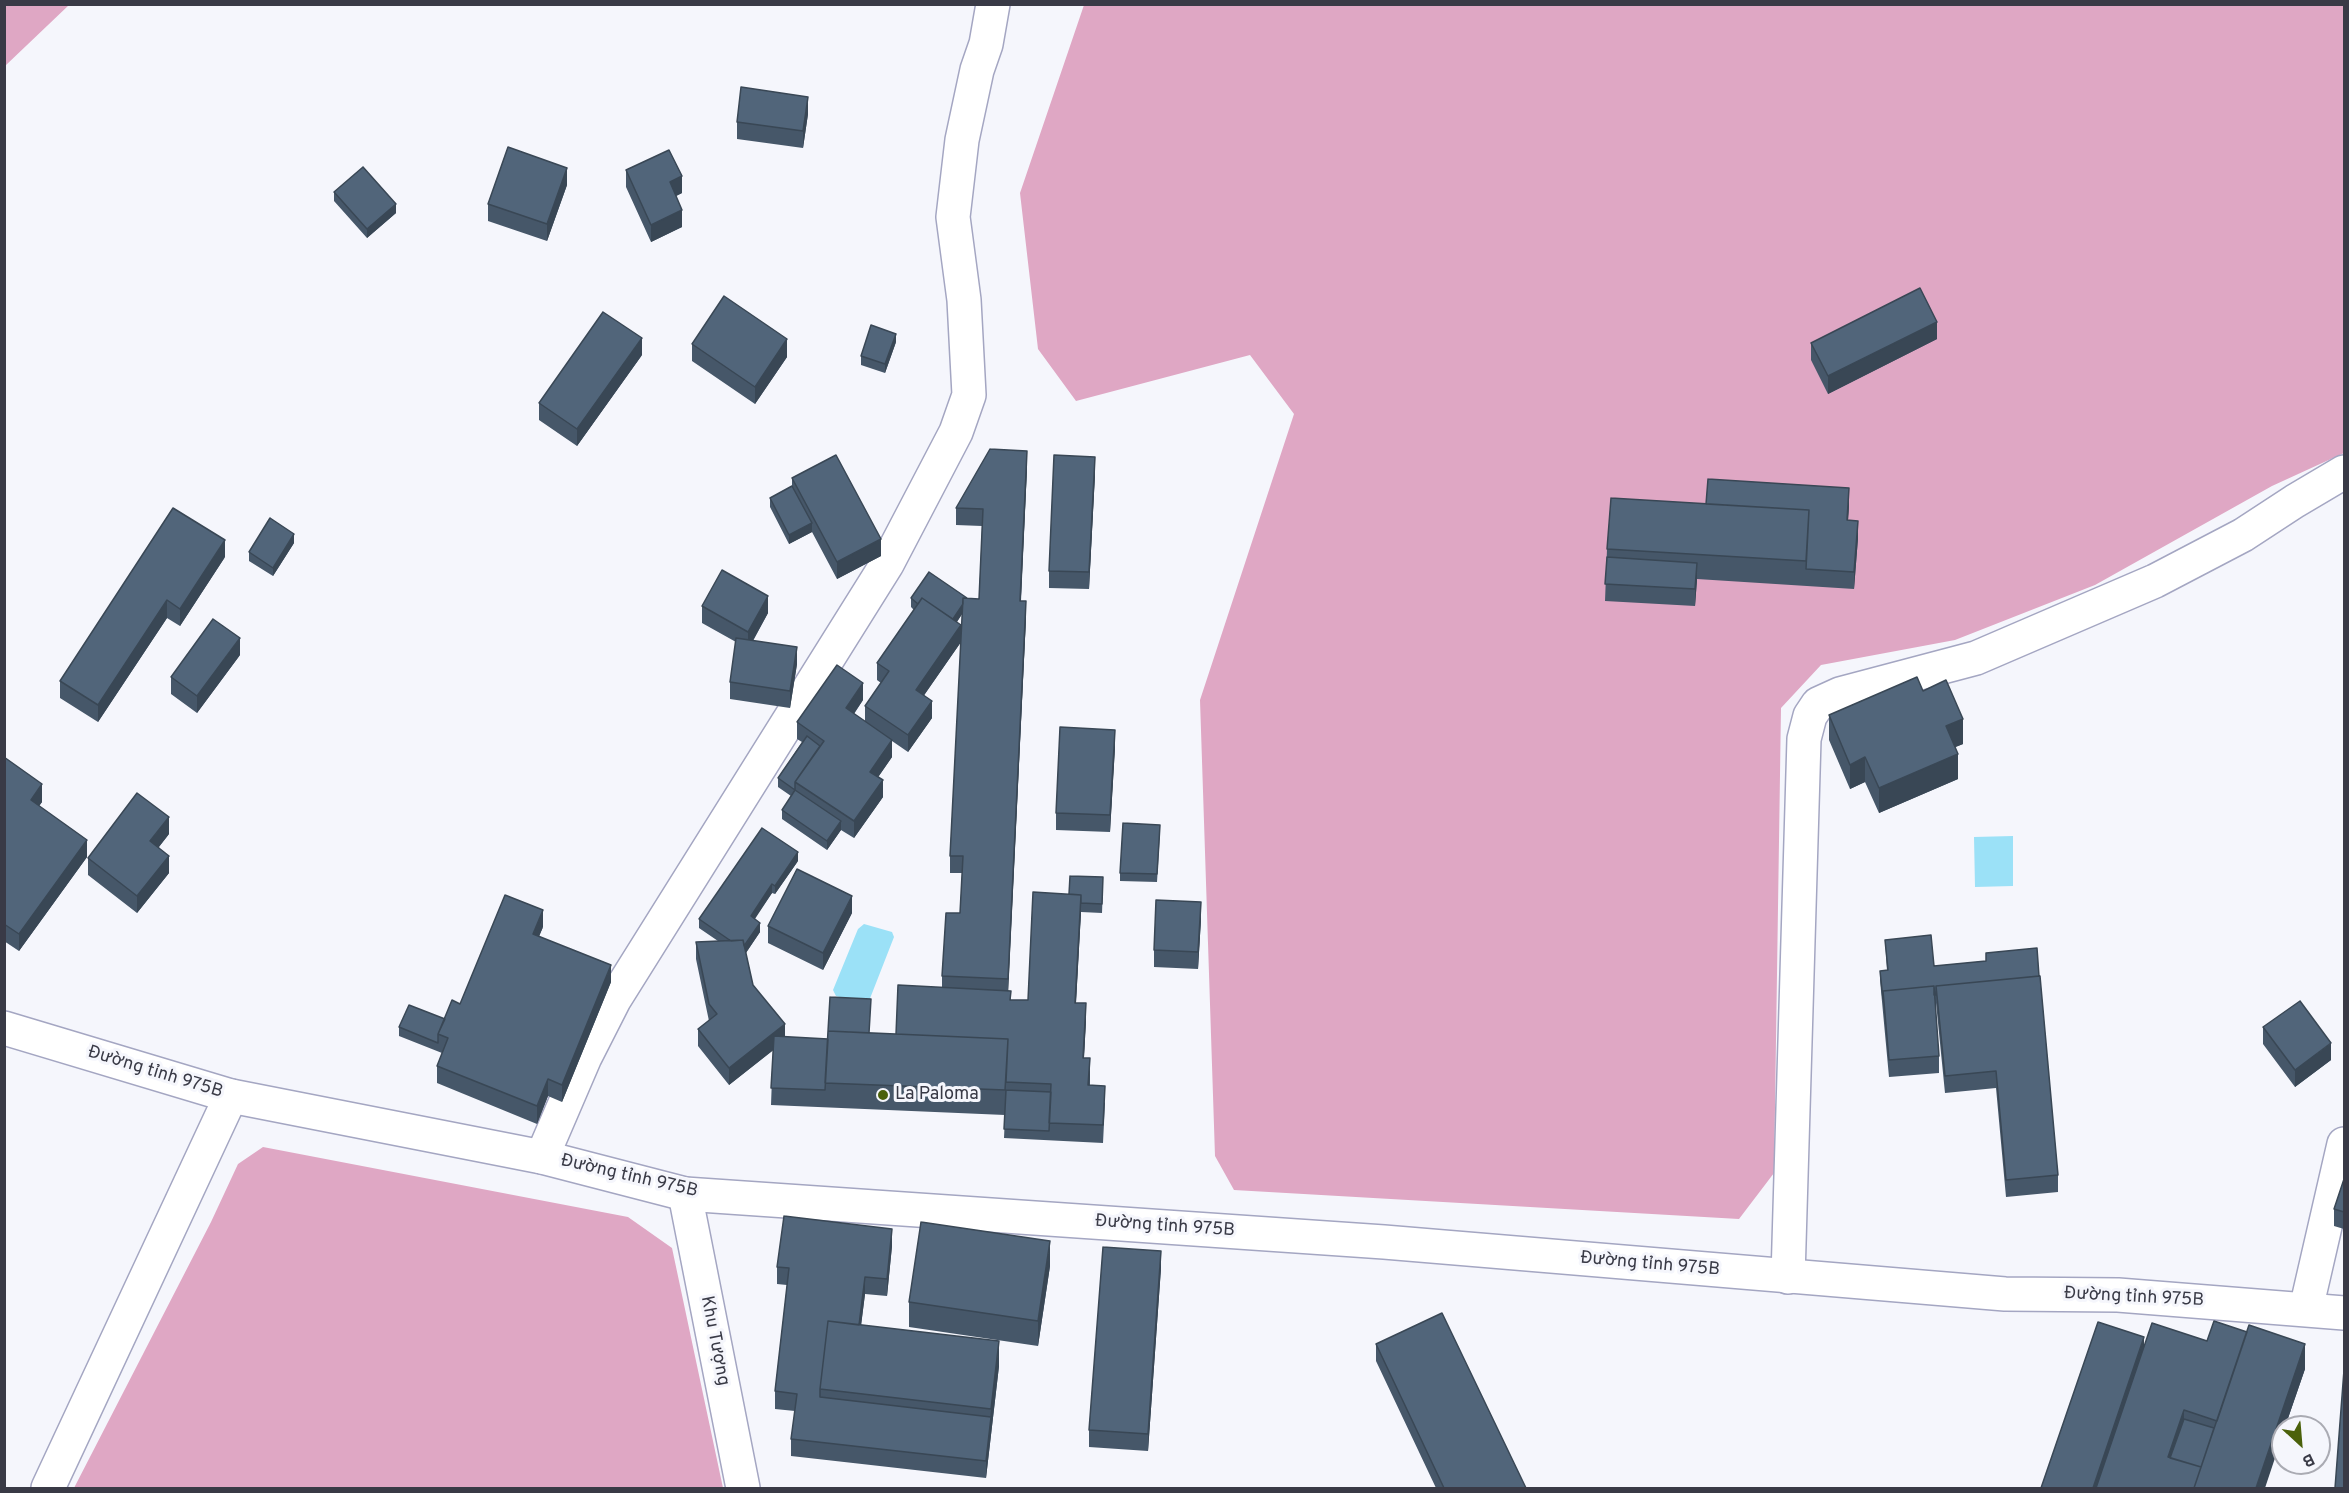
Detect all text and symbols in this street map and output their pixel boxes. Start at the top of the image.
street label: Đường tỉnh 975B [85,1042,225,1104]
place label: La Paloma [895,1084,979,1106]
marker: La Paloma [876,1088,890,1102]
street label: Đường tỉnh 975B [558,1151,700,1203]
street label: Đường tỉnh 975B [1094,1211,1236,1243]
street label: Đường tỉnh 975B [1579,1248,1721,1282]
street label: Đường tỉnh 975B [2063,1284,2205,1312]
street label: Khu Tượng [695,1294,733,1388]
north arrow [2271,1415,2331,1475]
text: B [2299,1448,2317,1471]

